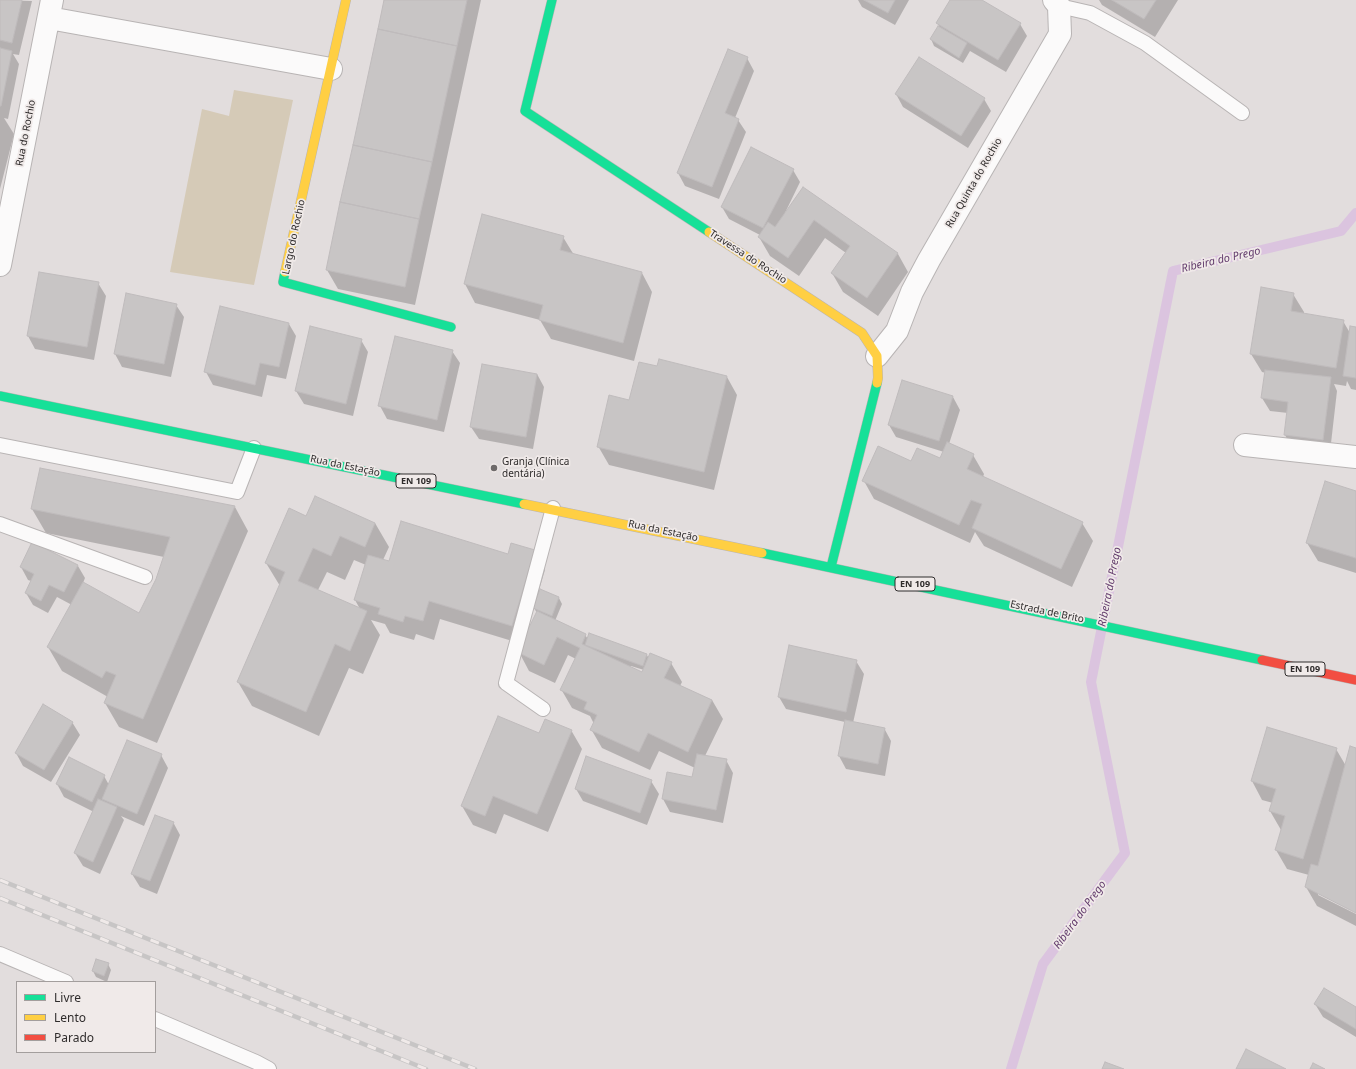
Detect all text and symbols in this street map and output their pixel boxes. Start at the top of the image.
street label: Rua do Rochio [14,99,38,167]
street label: Rua Quinta do Rochio [943,136,1005,230]
street label: Largo do Rochio [280,198,308,276]
street label: Travessa do Rochio [707,228,789,286]
water label: Ribeira do Prego [1180,244,1262,276]
street label: Rua da Estação [309,453,381,479]
place label: Granja (Clínica dentária) [502,456,569,480]
marker: Granja (Clínica dentária) [489,463,499,473]
road number: EN 109 [396,474,436,488]
street label: Rua da Estação [627,518,699,544]
water label: Ribeira do Prego [1096,546,1124,628]
road number: EN 109 [895,577,935,591]
street label: Estrada de Brito [1009,598,1085,626]
road number: EN 109 [1285,662,1325,676]
water label: Ribeira do Prego [1051,878,1109,952]
legend [16,981,156,1053]
text: Livre [54,989,81,1006]
text: Lento [54,1009,86,1026]
text: Parado [54,1029,94,1046]

